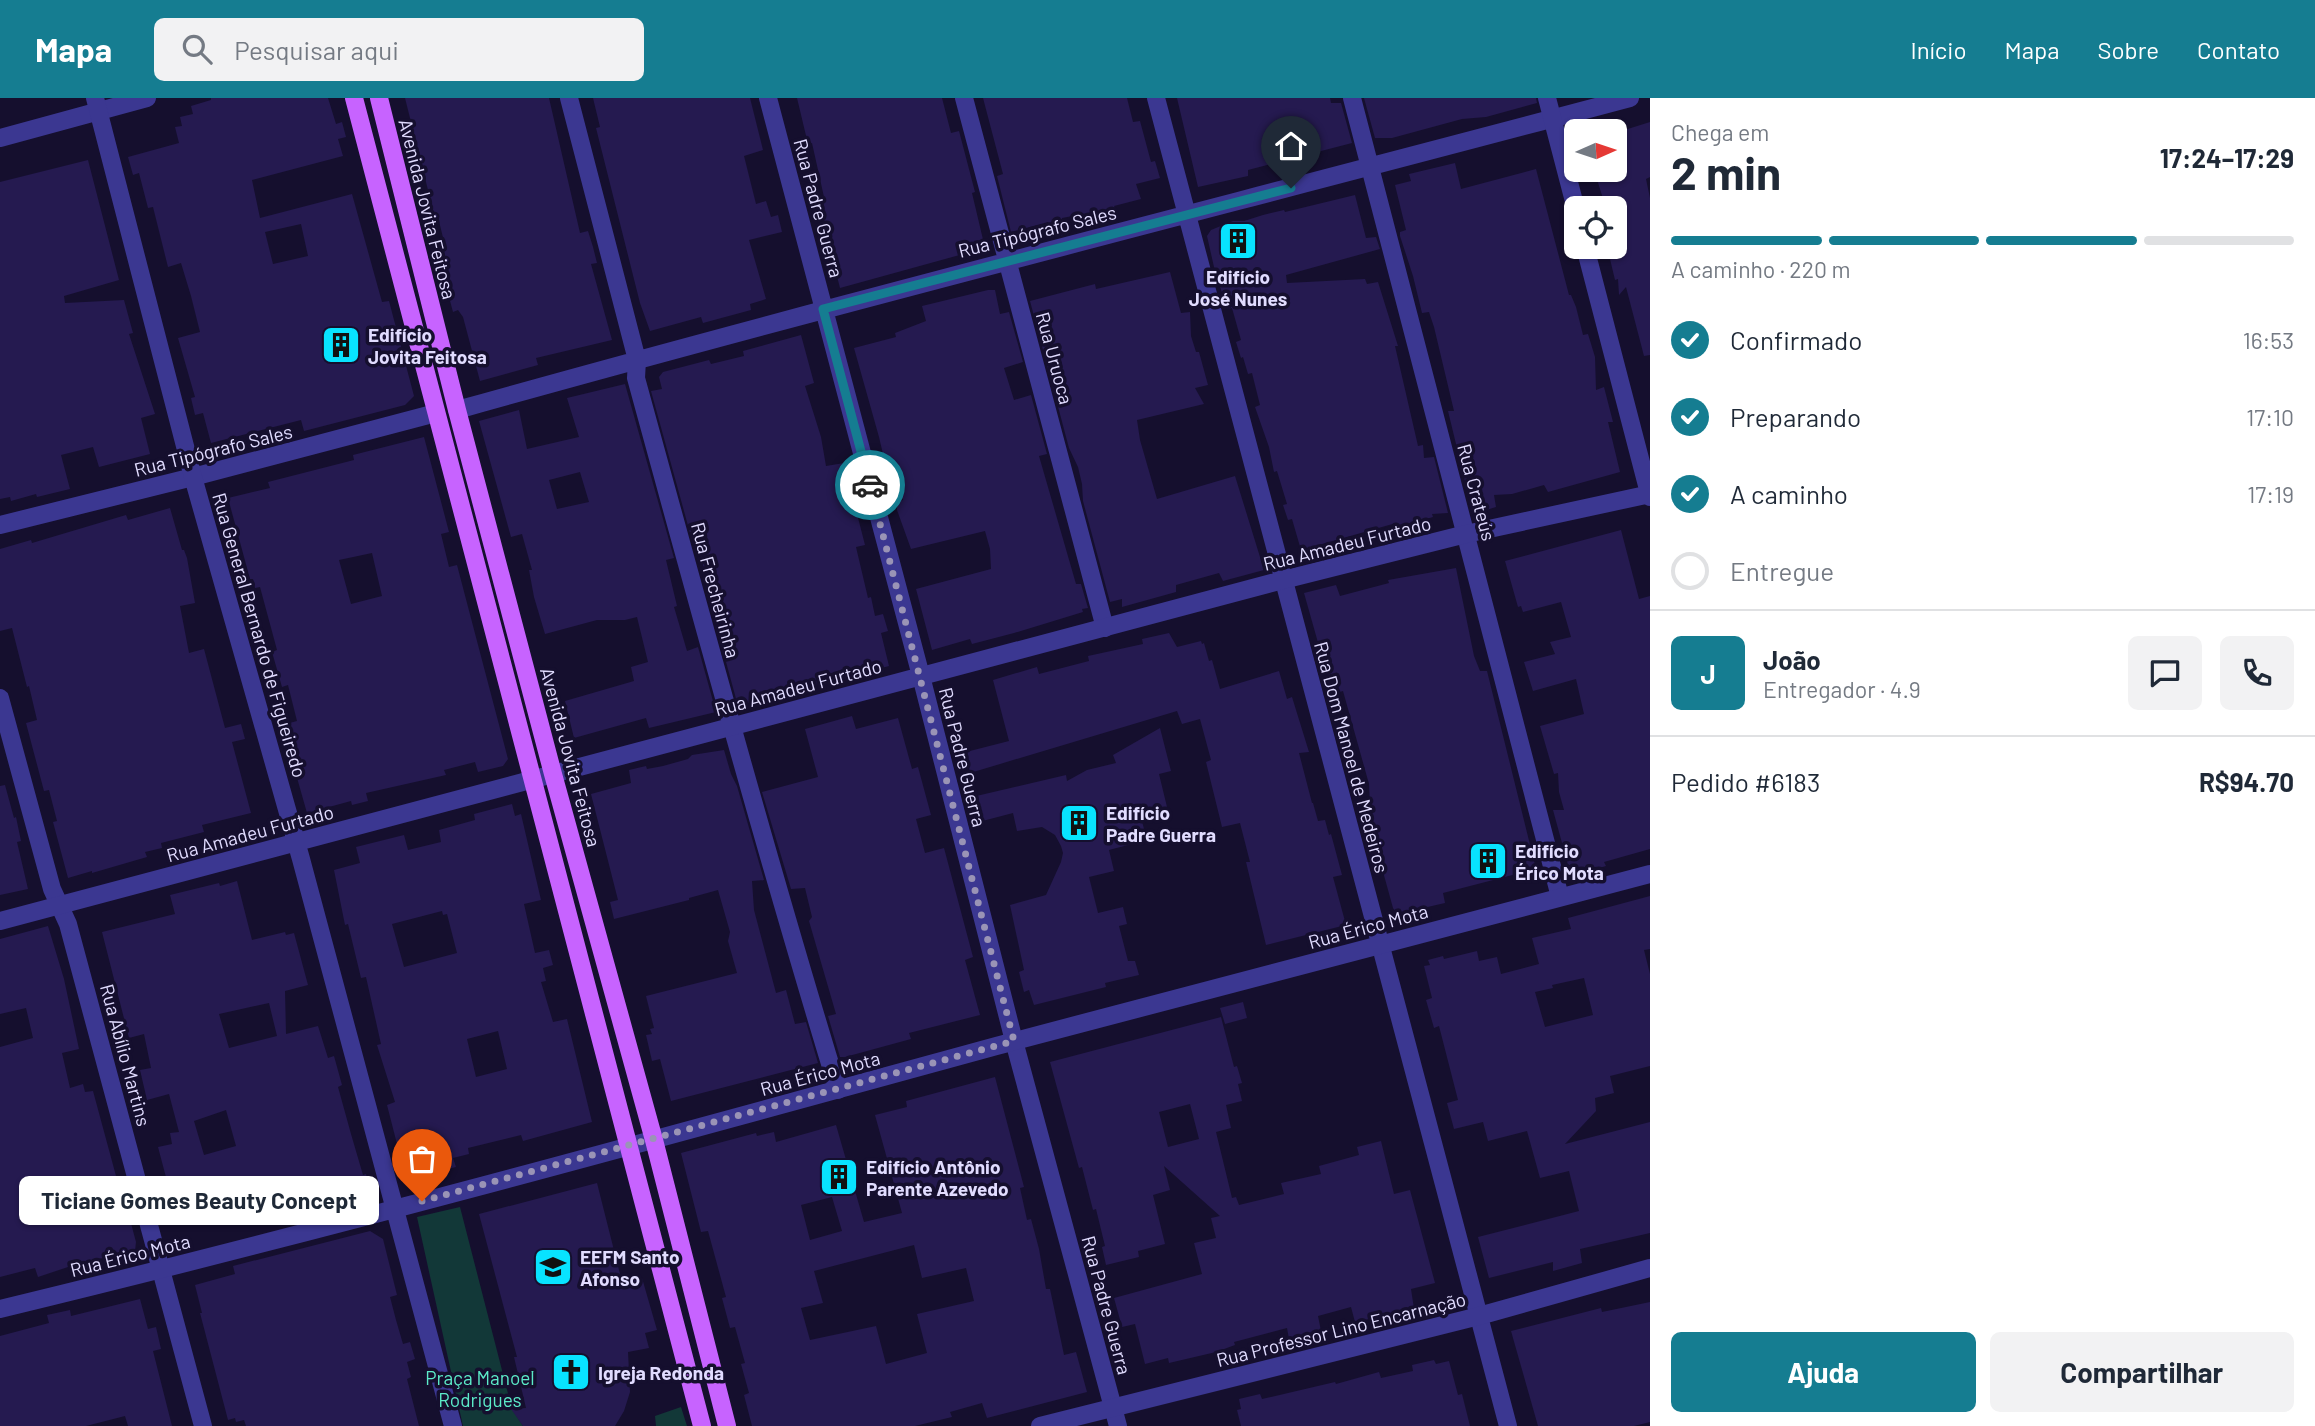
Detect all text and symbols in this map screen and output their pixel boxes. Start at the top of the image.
search box [154,18,644,81]
text: Mapa [35,29,112,69]
icon: search [178,30,216,68]
text: Pesquisar aqui [234,34,399,65]
text: Início [1911,35,1967,64]
text: Mapa [2005,35,2059,64]
text: Sobre [2097,35,2159,64]
text: Contato [2197,35,2280,64]
pin [1261,116,1321,188]
street label: Avenida Jovita Feitosa [394,117,462,301]
text: Chega em [1671,118,1769,146]
north arrow [1564,119,1628,182]
map controls [1564,119,1627,259]
icon: home [1272,127,1310,165]
street label: Rua Padre Guerra [789,136,849,280]
text: 17:24–17:29 [2160,142,2294,173]
text: 2 min [1671,144,1781,199]
button: locate [1564,196,1627,259]
street label: Rua Tipógrafo Sales [956,200,1118,262]
building icon: Edifício José Nunes [1217,220,1259,262]
text: A caminho · 220 m [1671,255,1851,283]
place label: Edifício José Nunes [1189,265,1287,310]
street label: Rua Uruoca [1032,309,1078,407]
icon: check [1671,321,1709,359]
place label: Edifício Jovita Feitosa [368,323,487,368]
building icon: Edifício Jovita Feitosa [320,324,362,366]
text: Confirmado [1730,324,1862,355]
text: 16:53 [2243,326,2294,354]
icon: check [1671,398,1709,436]
text: Preparando [1730,401,1861,432]
text: 17:10 [2246,403,2294,431]
street label: Rua Tipógrafo Sales [132,419,294,481]
street label: Rua Crateús [1453,441,1501,543]
courier [835,450,905,520]
icon: car [851,466,889,504]
icon: check [1671,475,1709,513]
text: A caminho [1730,478,1848,509]
text: 17:19 [2247,480,2294,508]
street label: Rua General Bernardo de Figueiredo [208,490,312,780]
street label: Rua Amadeu Furtado [1261,511,1433,575]
street label: Rua Frecheirinha [687,520,745,660]
text: Entregue [1730,555,1834,586]
button: chat [2128,636,2202,710]
button: phone [2220,636,2294,710]
street label: Rua Dom Manoel de Medeiros [1310,639,1394,875]
text: João [1763,644,1821,675]
street label: Rua Amadeu Furtado [712,654,884,720]
text: J [1700,658,1716,689]
street label: Avenida Jovita Feitosa [536,665,606,849]
text: Entregador · 4.9 [1763,675,1921,703]
street label: Rua Padre Guerra [935,685,991,829]
text: Pedido #6183 [1671,766,1820,797]
text: R$94.70 [2199,766,2294,797]
street label: Rua Amadeu Furtado [164,800,336,866]
place label: Edifício Padre Guerra [1106,801,1216,846]
building icon: Edifício Padre Guerra [1058,802,1100,844]
place label: Edifício Érico Mota [1515,839,1604,884]
building icon: Edifício Érico Mota [1467,840,1509,882]
street label: Rua Érico Mota [1306,899,1430,953]
street label: Rua Abílio Martins [96,981,156,1129]
street label: Rua Érico Mota [758,1046,882,1100]
pin [392,1129,452,1201]
icon: bag [403,1140,441,1178]
place label: Edifício Antônio Parente Azevedo [866,1155,1009,1200]
building icon: Edifício Antônio Parente Azevedo [818,1156,860,1198]
callout: Ticiane Gomes Beauty Concept [19,1176,380,1226]
text: Ticiane Gomes Beauty Concept [41,1186,357,1214]
street label: Rua Érico Mota [68,1229,192,1281]
street label: Rua Padre Guerra [1077,1233,1137,1377]
place label: EEFM Santo Afonso [580,1245,680,1290]
school or university icon: EEFM Santo Afonso [532,1246,574,1288]
street label: Rua Professor Lino Encarnação [1214,1287,1468,1371]
button: Ajuda [1671,1332,1976,1412]
button: Compartilhar [1990,1332,2294,1412]
church icon: Igreja Redonda [550,1351,592,1393]
place label: Igreja Redonda [598,1361,724,1384]
park label: Praça Manoel Rodrigues [425,1366,535,1411]

